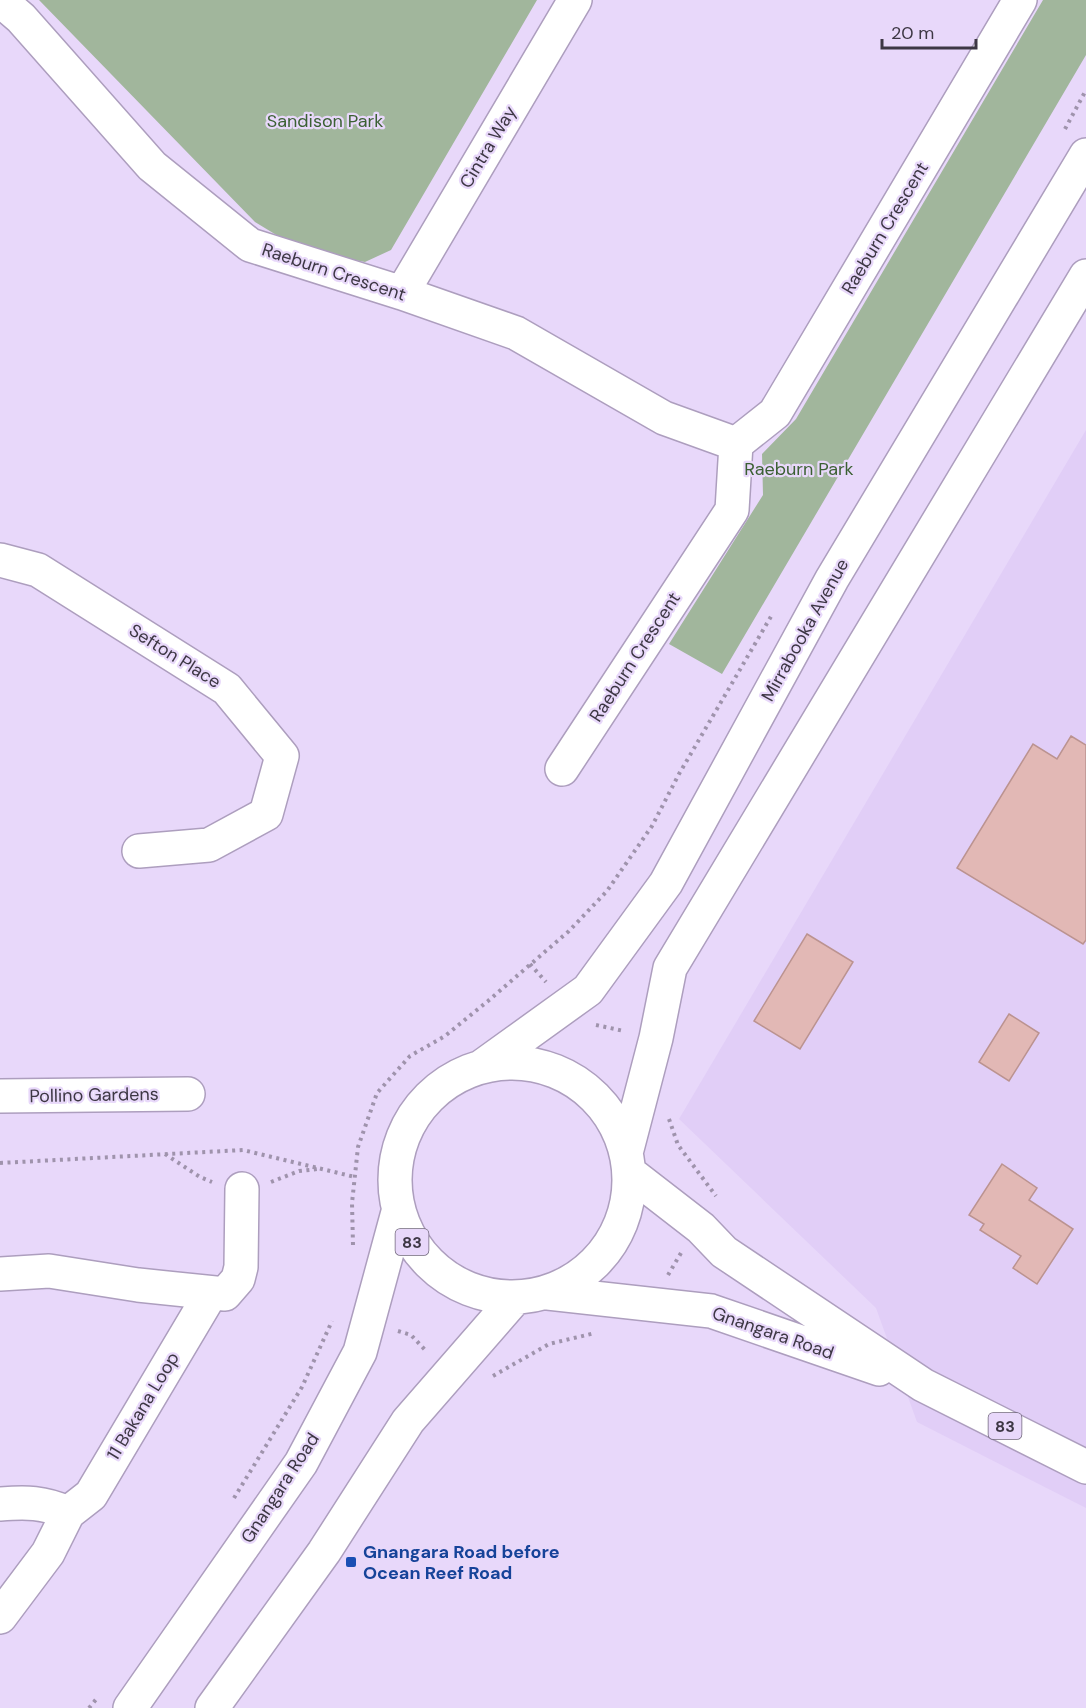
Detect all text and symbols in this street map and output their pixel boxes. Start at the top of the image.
scale bar [882,12,976,50]
text: 20 m [891,21,934,45]
street label: Cintra Way [454,101,522,193]
park label: Sandison Park [267,109,383,133]
street label: Raeburn Crescent [836,157,934,299]
street label: Raeburn Crescent [259,237,409,307]
park label: Raeburn Park [744,457,854,481]
street label: Mirrabooka Avenue [756,554,854,706]
street label: Raeburn Crescent [584,587,686,727]
street label: Sefton Place [124,618,226,694]
street label: Pollino Gardens [29,1082,159,1108]
road number: 83 [396,1229,428,1255]
street label: Gnangara Road [709,1301,837,1365]
street label: 11 Bakana Loop [101,1347,185,1465]
road number: 83 [988,1413,1022,1439]
street label: Gnangara Road [235,1428,325,1548]
place label: Gnangara Road before Ocean Reef Road [363,1540,560,1585]
marker: Gnangara Road before Ocean Reef Road [344,1555,358,1569]

